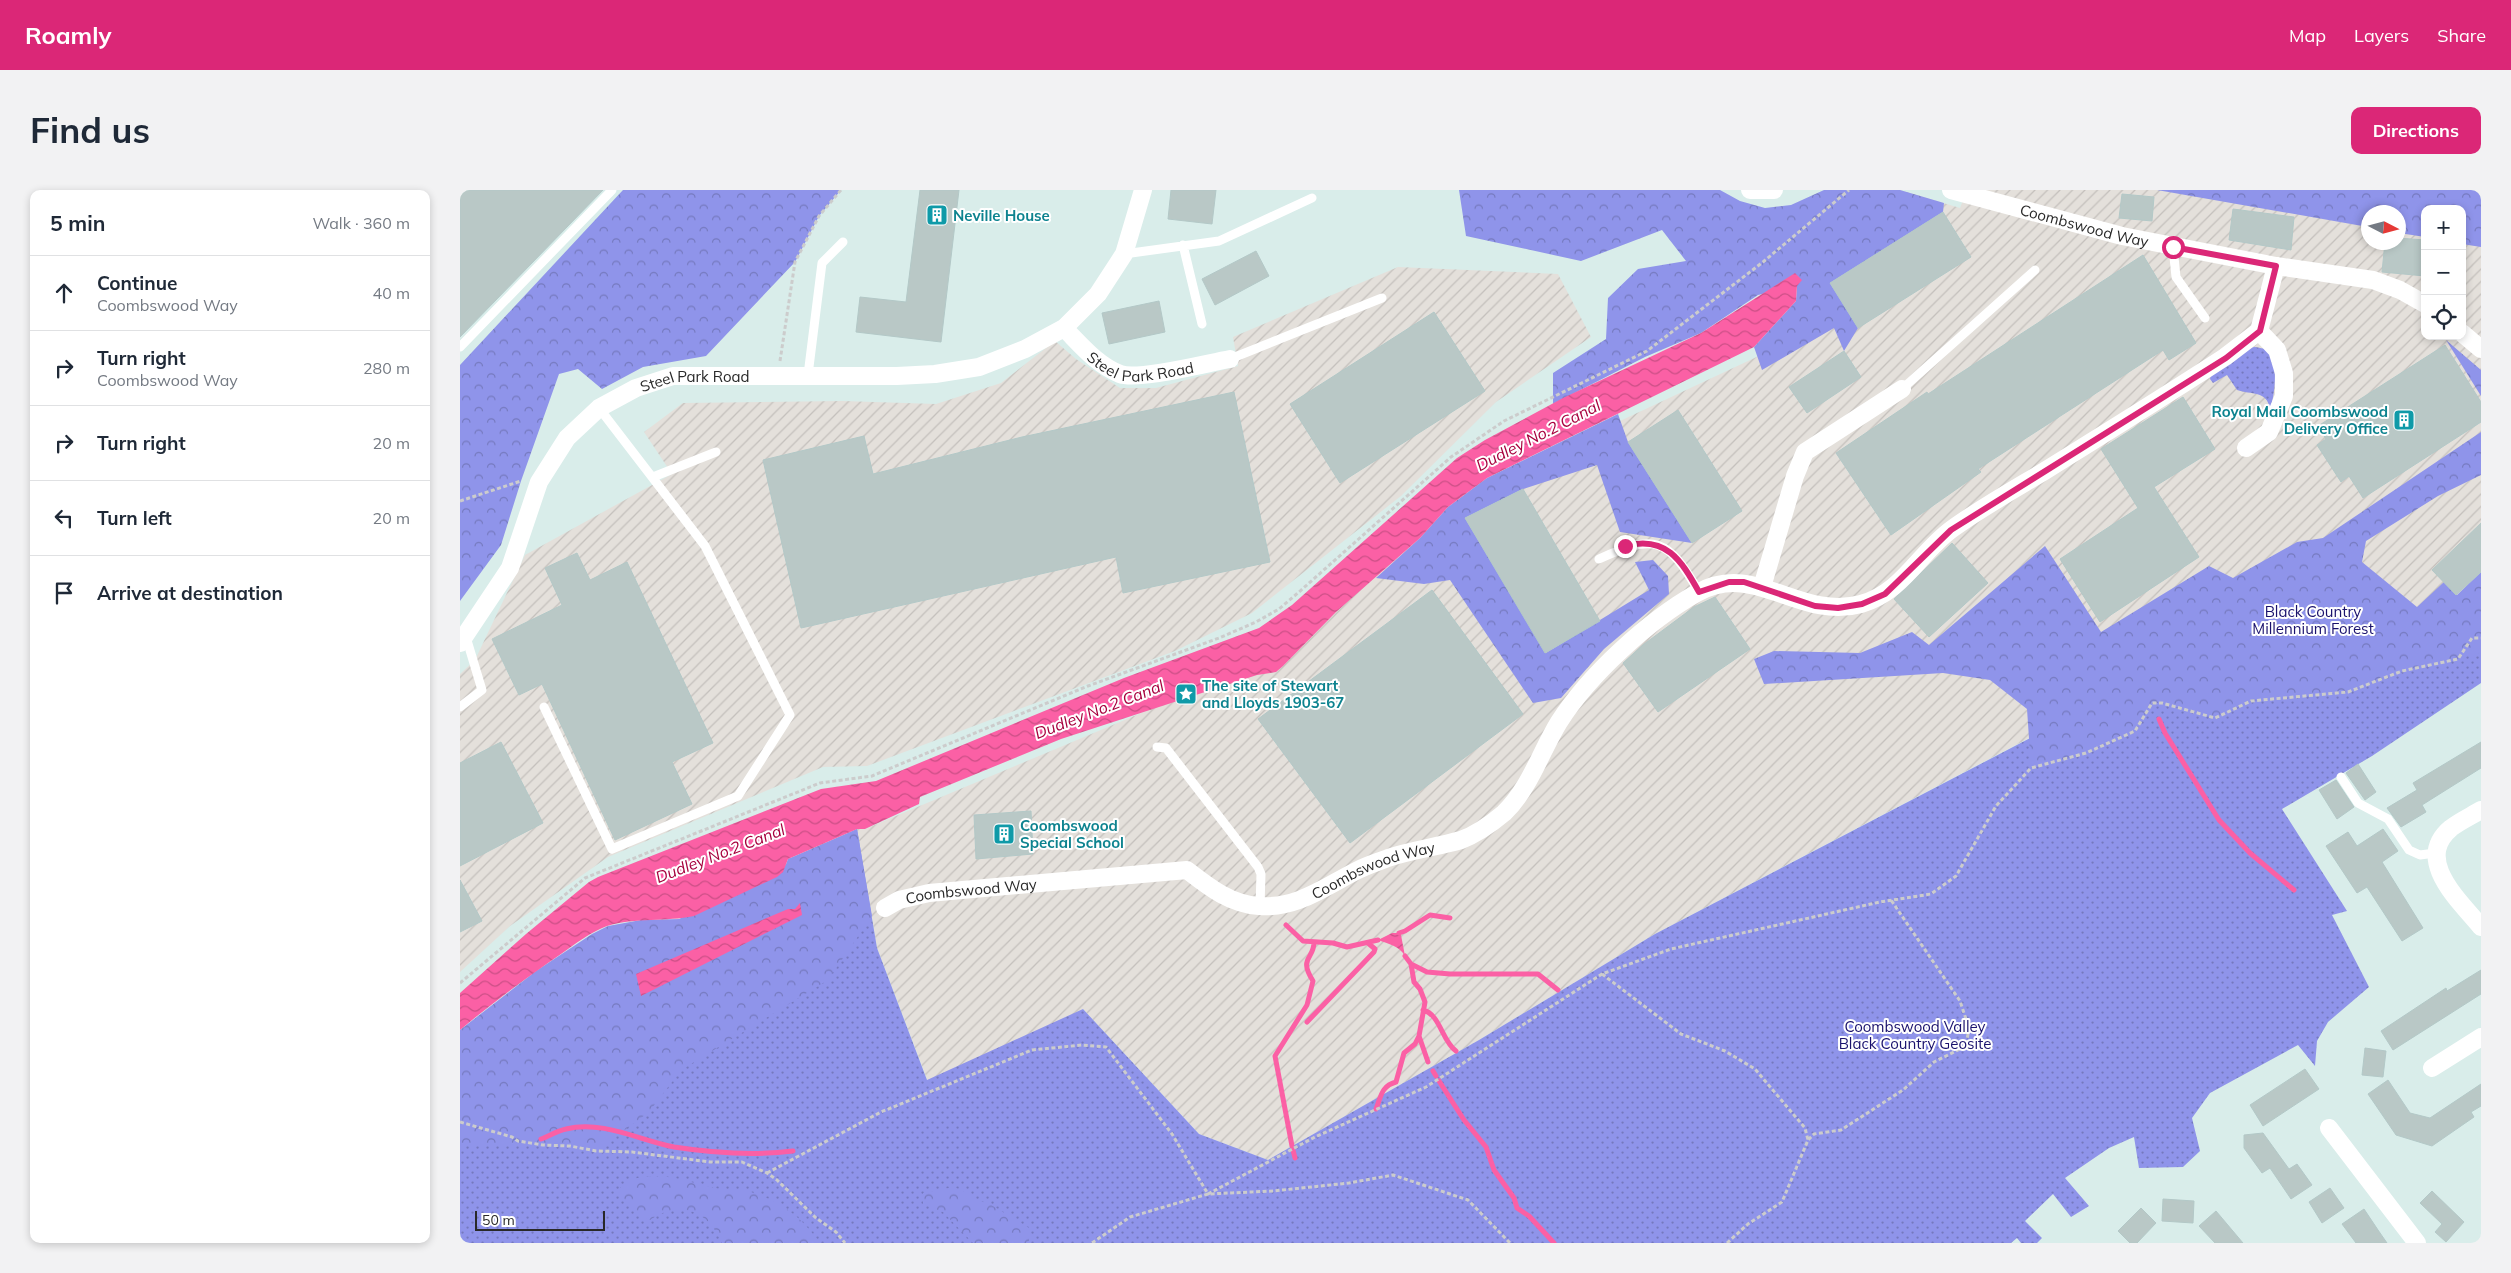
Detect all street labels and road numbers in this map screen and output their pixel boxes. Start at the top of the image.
street label: Coombswood Way [2018,200,2150,250]
street label: Steel Park Road [1084,347,1195,385]
street label: Steel Park Road [638,367,749,396]
street label: Coombswood Way [1308,837,1437,903]
street label: Coombswood Way [903,874,1038,908]

